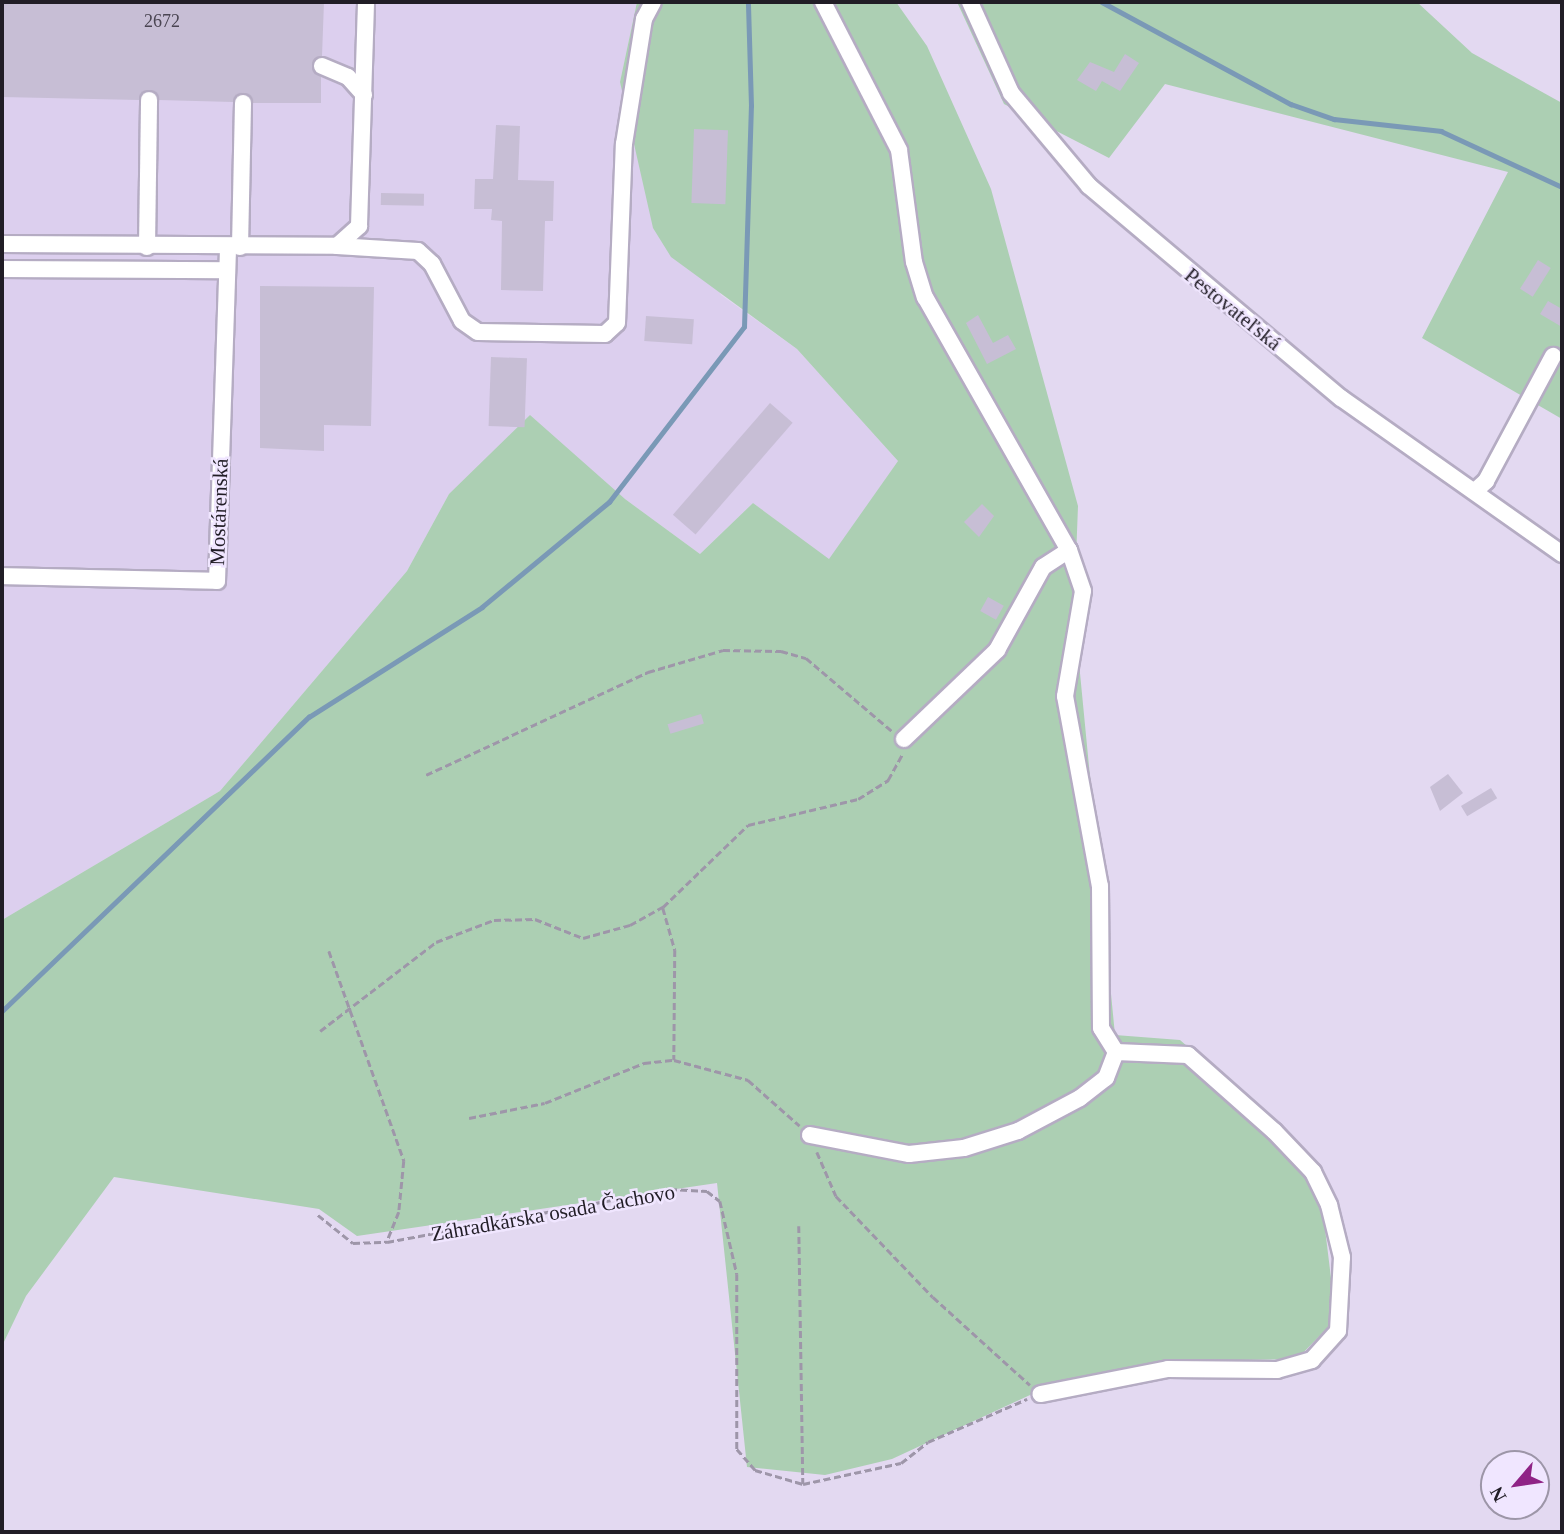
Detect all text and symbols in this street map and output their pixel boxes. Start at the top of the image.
house number: 2672 [144,10,180,32]
street label: Pestovateľská [1180,262,1286,356]
street label: Mostárenská [205,458,233,566]
street label: Záhradkárska osada Čachovo [429,1179,677,1247]
north arrow [1480,1450,1550,1520]
text: N [1485,1483,1510,1506]

